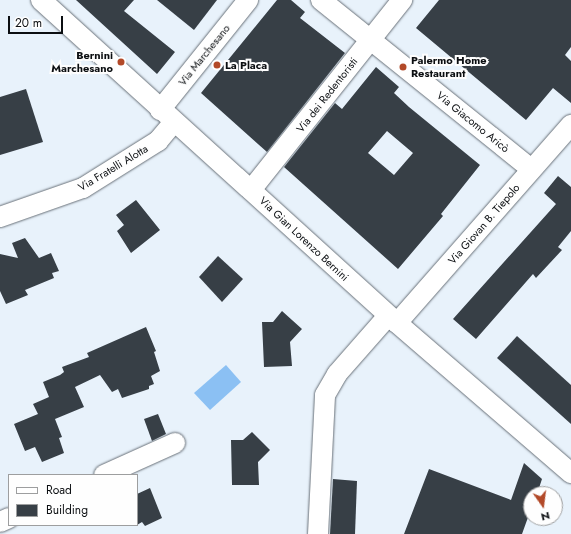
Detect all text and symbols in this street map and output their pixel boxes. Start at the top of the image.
scale bar [10,8,65,34]
text: 20 m [15,14,42,32]
street label: Via Marchesano [175,22,233,88]
place label: Bernini Marchesano [51,49,113,75]
place label: Palermo Home Restaurant [411,54,487,80]
street label: Via dei Redentoristi [294,55,360,135]
marker: Bernini Marchesano [116,57,126,67]
place label: La Placa [225,58,267,72]
marker: La Placa [212,60,222,70]
marker: Palermo Home Restaurant [398,62,408,72]
street label: Via Giacomo Aricò [434,89,512,155]
street label: Via Fratelli Alotta [76,142,150,194]
street label: Via Giovan B. Tiepolo [446,181,522,267]
street label: Via Gian Lorenzo Bernini [257,194,351,284]
legend [8,474,138,526]
text: Road [46,481,72,499]
north arrow [523,486,563,526]
text: Building [46,501,88,519]
text: N [539,508,552,525]

